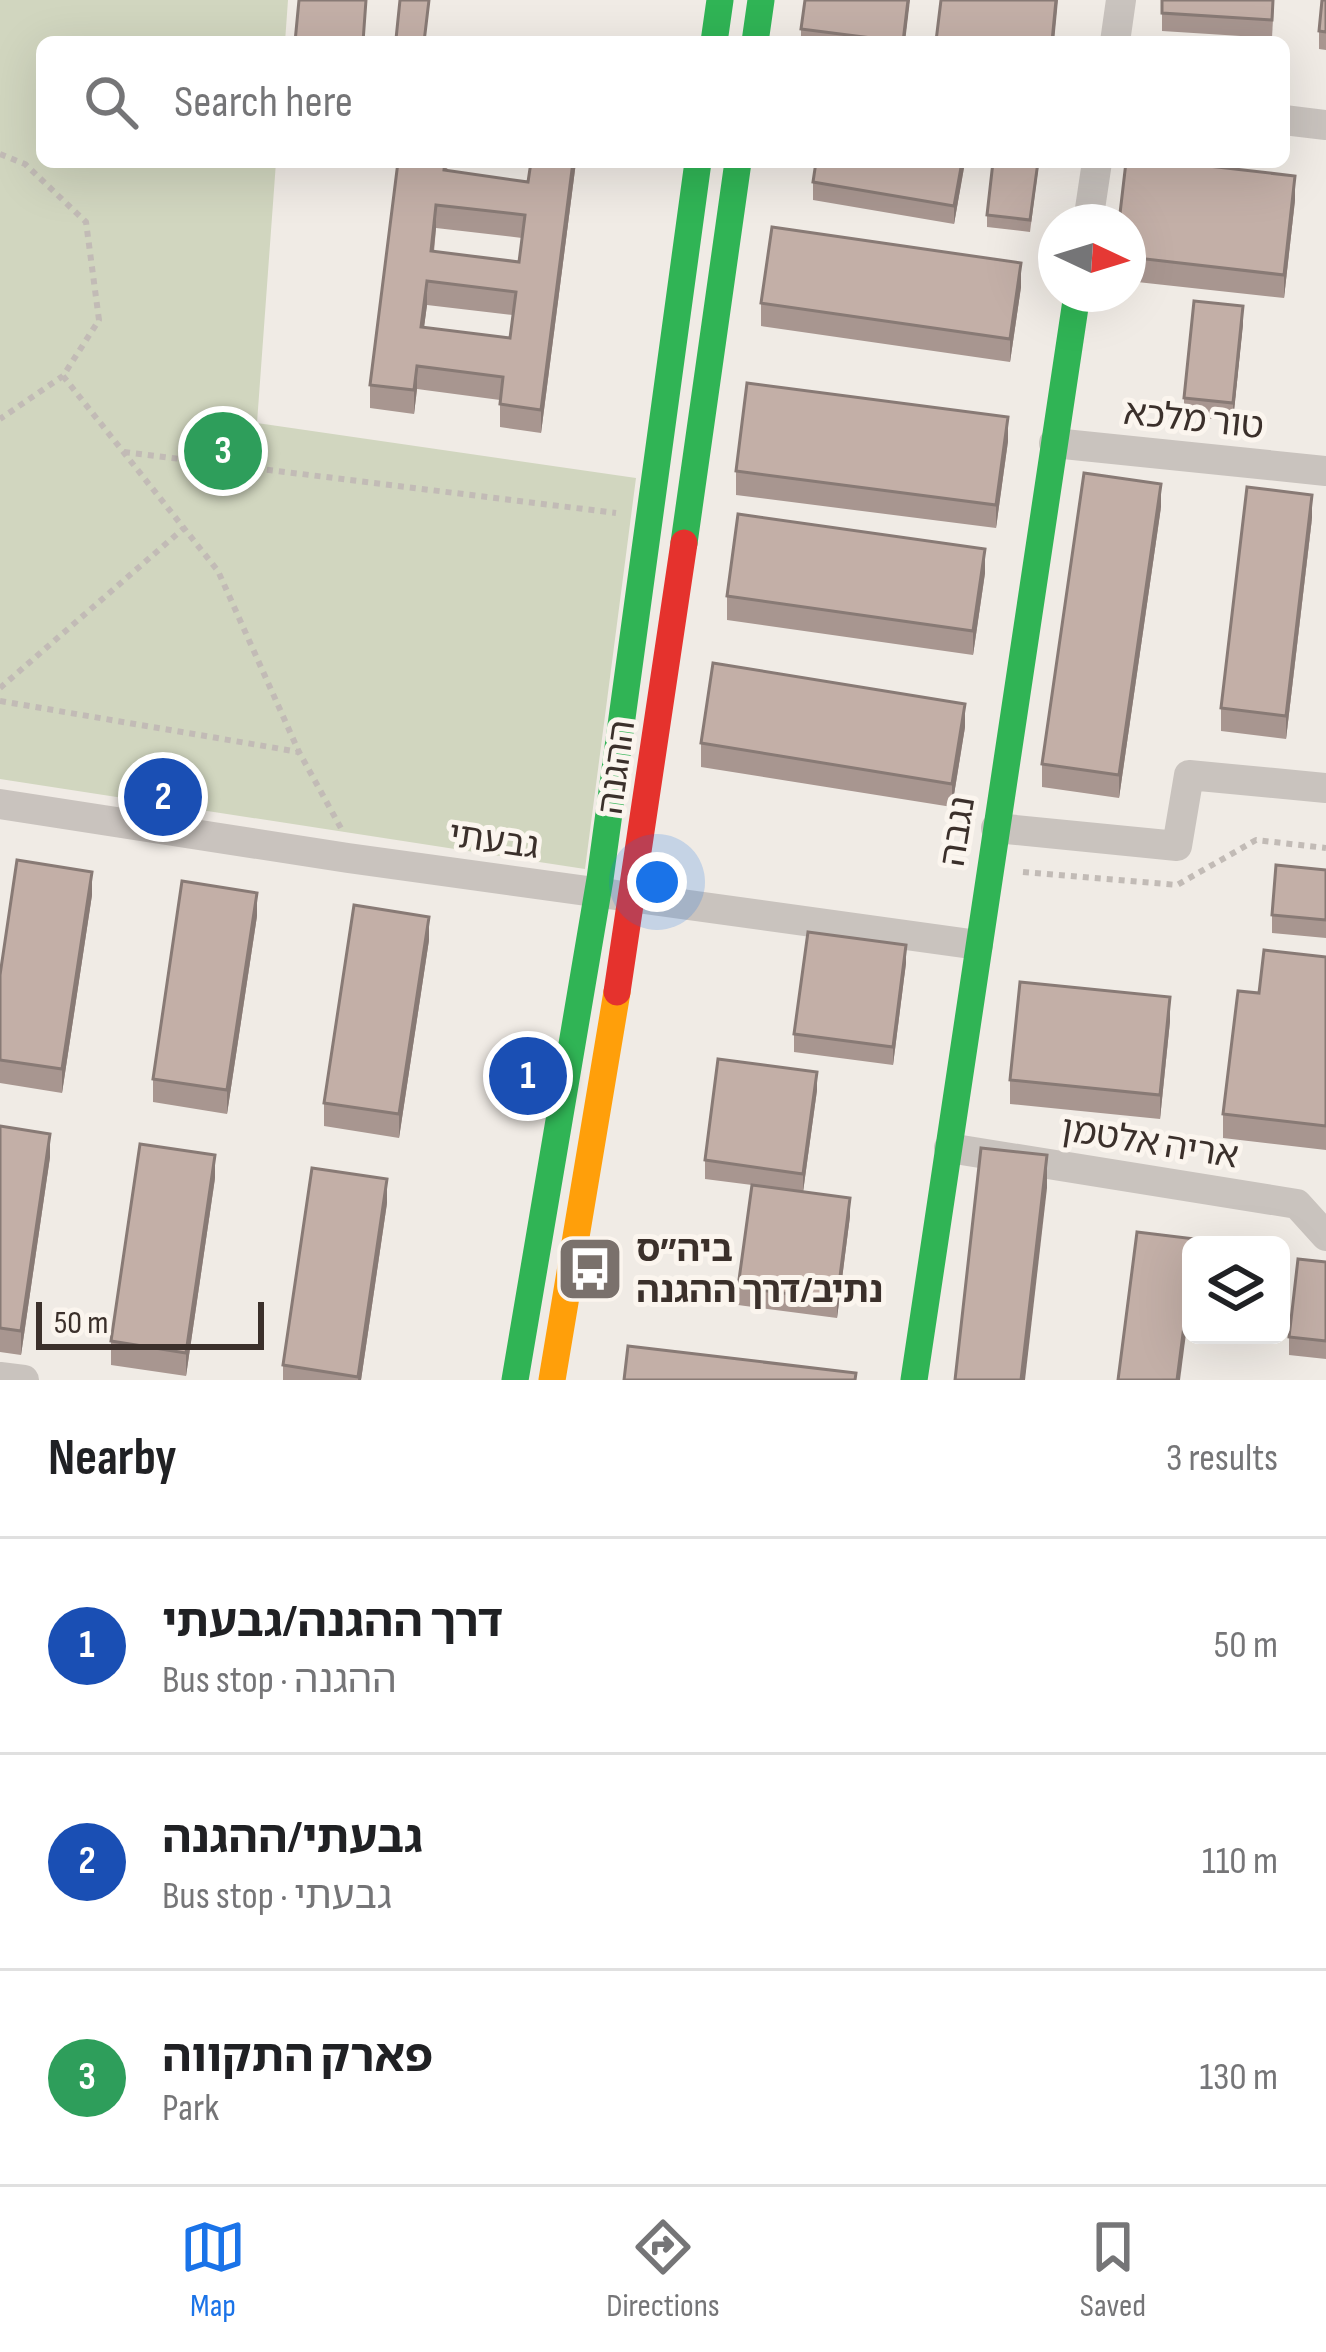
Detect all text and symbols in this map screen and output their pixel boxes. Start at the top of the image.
search box [36,36,1290,168]
icon: search [78,69,144,135]
text: Search here [174,75,353,130]
north arrow [1038,204,1146,312]
street label: טור מלכא [1122,392,1266,449]
pin: 3 [184,406,262,496]
street label: ההגנה [590,717,645,817]
pin: 2 [124,752,202,842]
street label: נגבה [932,793,985,870]
street label: גבעתי [446,814,541,869]
your location [627,852,687,912]
pin: 1 [489,1031,567,1121]
street label: אריה אלטמן [1058,1108,1241,1179]
place label: ביה״ס נתיב/דרך ההגנה [636,1229,883,1313]
bus stop icon: ביה״ס נתיב/דרך ההגנה [555,1234,625,1304]
map controls [1182,1236,1290,1344]
button: layers [1182,1236,1290,1344]
scale bar [36,1296,264,1349]
text: 50 m [54,1303,108,1343]
text: Nearby [48,1428,177,1489]
text: 3 results [1166,1435,1278,1482]
text: דרך ההגנה/גבעתי [162,1595,503,1650]
text: 1 [79,1622,95,1669]
text: 50 m [1214,1622,1278,1669]
text: Bus stop · ההגנה [162,1657,397,1704]
text: גבעתי/ההגנה [162,1811,423,1866]
text: 2 [78,1838,96,1885]
text: 110 m [1202,1838,1278,1885]
text: Bus stop · גבעתי [162,1873,392,1920]
text: פארק התקווה [162,2030,433,2085]
text: 3 [78,2054,96,2101]
text: 130 m [1199,2054,1278,2101]
text: Park [162,2085,219,2132]
tab: Map [180,2214,246,2326]
tab: Directions [606,2214,720,2326]
tab: Saved [1080,2214,1146,2326]

